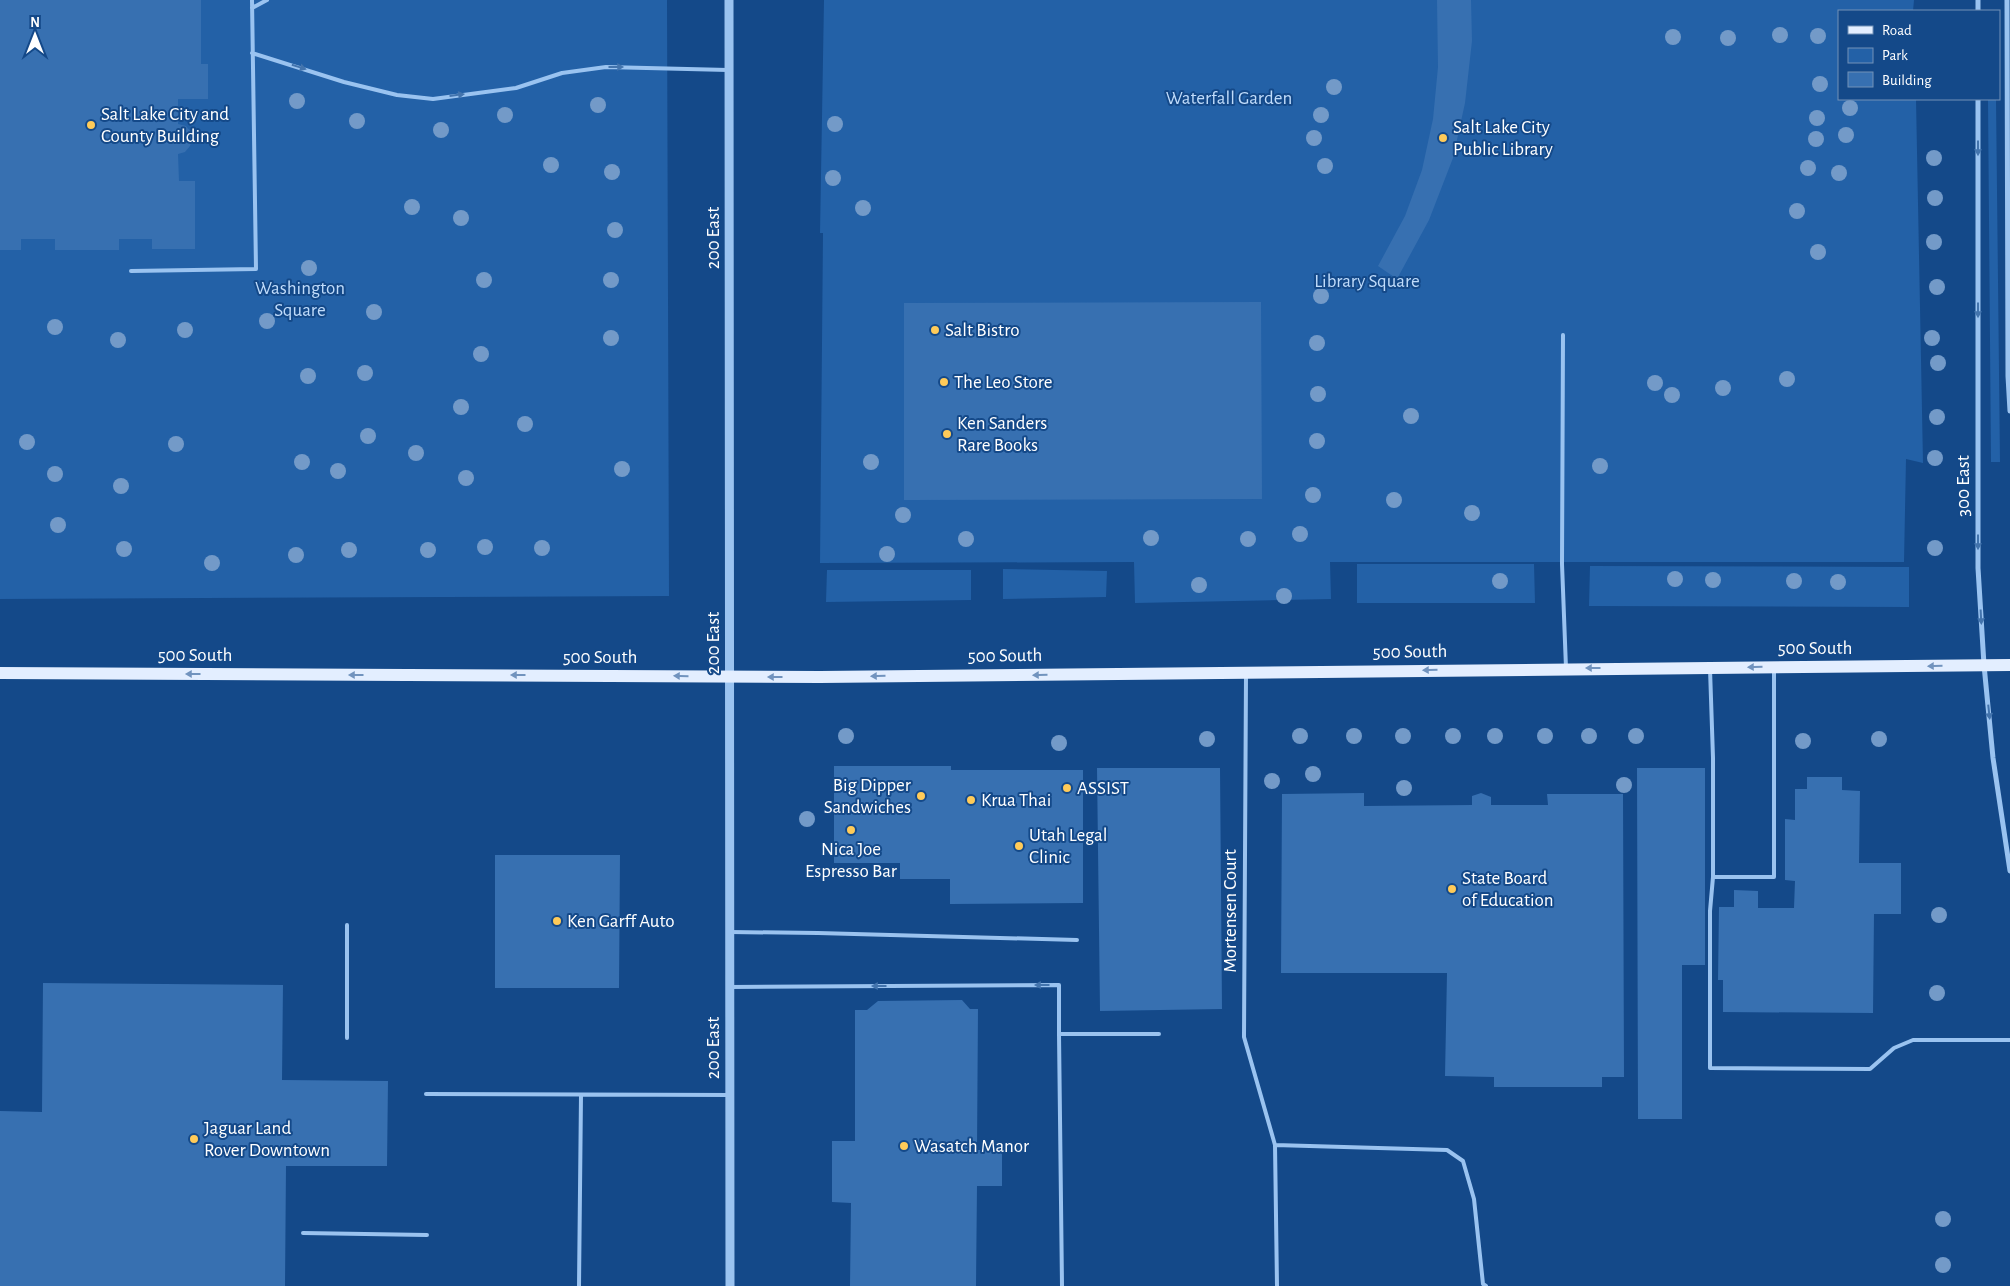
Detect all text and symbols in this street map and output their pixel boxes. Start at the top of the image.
north arrow [10,10,60,60]
legend [1838,10,2000,100]
text: N [30,16,40,30]
text: Road [1882,23,1912,38]
text: Park [1882,48,1908,63]
one-way arrow [292,63,307,71]
one-way arrow [609,63,625,71]
text: Building [1882,73,1932,88]
park label: Waterfall Garden [1166,89,1292,108]
one-way arrow [449,91,465,99]
place label: Salt Lake City and County Building [101,105,229,146]
place label: Salt Lake City Public Library [1453,118,1553,159]
marker: Salt Lake City and County Building [85,119,97,131]
marker: Salt Lake City Public Library [1437,132,1449,144]
one-way arrow [1974,140,1982,156]
street label: 200 East [704,207,723,269]
park label: Library Square [1314,272,1420,291]
park label: Washington Square [255,279,345,320]
one-way arrow [1974,302,1982,318]
place label: Salt Bistro [945,321,1020,340]
marker: Salt Bistro [929,324,941,336]
place label: The Leo Store [954,373,1053,392]
marker: The Leo Store [938,376,950,388]
place label: Ken Sanders Rare Books [957,414,1047,455]
marker: Ken Sanders Rare Books [941,428,953,440]
street label: 300 East [1954,455,1973,517]
one-way arrow [1974,535,1982,551]
one-way arrow [1978,609,1986,625]
street label: 200 East [704,612,723,674]
street label: 500 South [1778,639,1852,658]
street label: 500 South [1372,642,1448,662]
street label: 500 South [158,646,232,665]
street label: 500 South [967,646,1043,666]
street label: 500 South [563,648,637,667]
one-way arrow [1927,662,1943,670]
one-way arrow [1747,663,1763,671]
one-way arrow [1585,664,1601,672]
one-way arrow [1422,666,1438,674]
one-way arrow [185,670,201,678]
one-way arrow [348,671,364,679]
one-way arrow [510,671,526,679]
one-way arrow [1032,671,1048,679]
one-way arrow [673,672,689,680]
one-way arrow [870,672,886,680]
one-way arrow [767,673,783,681]
one-way arrow [1985,704,1993,720]
place label: Big Dipper Sandwiches [824,776,911,817]
place label: ASSIST [1077,779,1129,798]
marker: ASSIST [1061,782,1073,794]
marker: Big Dipper Sandwiches [915,790,927,802]
place label: Krua Thai [981,791,1051,810]
marker: Krua Thai [965,794,977,806]
marker: Nica Joe Espresso Bar [845,824,857,836]
place label: Utah Legal Clinic [1029,826,1107,867]
place label: Nica Joe Espresso Bar [805,840,897,881]
marker: Utah Legal Clinic [1013,840,1025,852]
street label: Mortensen Court [1221,849,1240,973]
place label: State Board of Education [1462,869,1554,910]
marker: State Board of Education [1446,883,1458,895]
place label: Ken Garff Auto [567,912,675,931]
marker: Ken Garff Auto [551,915,563,927]
one-way arrow [1034,981,1050,989]
one-way arrow [871,982,887,990]
street label: 200 East [704,1017,723,1079]
place label: Jaguar Land Rover Downtown [204,1119,330,1160]
marker: Jaguar Land Rover Downtown [188,1133,200,1145]
place label: Wasatch Manor [914,1137,1029,1156]
marker: Wasatch Manor [898,1140,910,1152]

